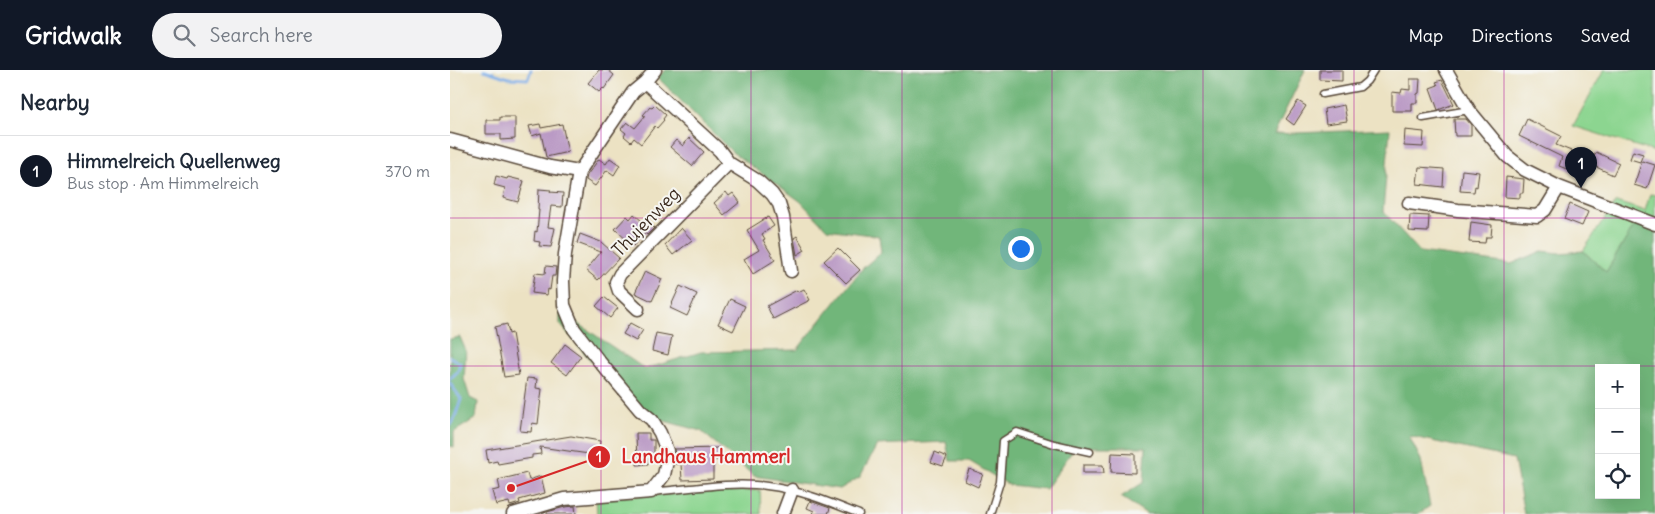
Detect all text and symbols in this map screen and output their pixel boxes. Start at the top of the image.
search box [152,13,502,58]
text: Gridwalk [25,20,122,50]
icon: search [170,21,198,49]
text: Search here [210,23,313,47]
text: Map [1408,24,1443,47]
text: Directions [1471,24,1553,47]
text: Saved [1581,24,1630,47]
text: Nearby [20,89,90,116]
pin: 1 [1565,147,1597,188]
text: Himmelreich Quellenweg [67,149,281,173]
text: 1 [33,161,39,181]
text: 370 m [385,161,430,181]
text: Bus stop · Am Himmelreich [67,173,259,193]
street label: Thujenweg [607,182,685,261]
your location [1008,236,1034,262]
map controls [1595,364,1640,499]
button: + [1595,364,1640,409]
button: − [1595,409,1640,454]
callout: Landhaus Hammerl [587,440,801,474]
text: Landhaus Hammerl [621,444,791,468]
text: 1 [596,447,602,466]
button: locate [1595,454,1640,499]

